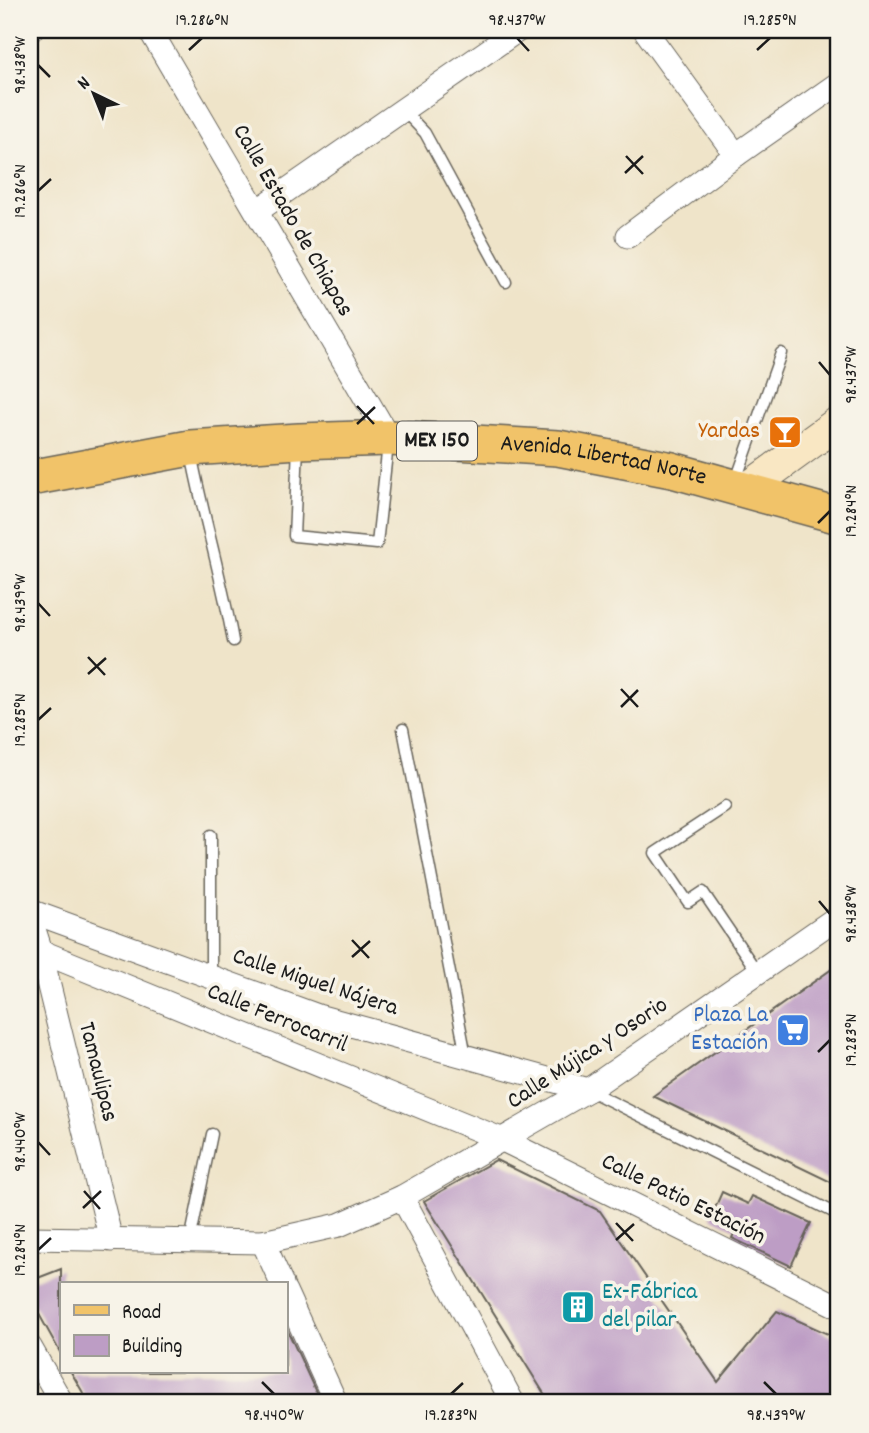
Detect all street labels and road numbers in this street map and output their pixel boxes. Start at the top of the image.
street label: Calle Estado de Chiapas [223,118,361,324]
road number: MEX 150 [397,422,477,461]
street label: Avenida Libertad Norte [499,428,710,496]
street label: Calle Miguel Nájera [228,940,403,1026]
street label: Calle Ferrocarril [201,975,353,1063]
street label: Calle Mújica y Osorio [501,989,675,1119]
street label: Tamaulipas [68,1019,126,1125]
street label: Calle Patio Estación [595,1145,771,1255]

